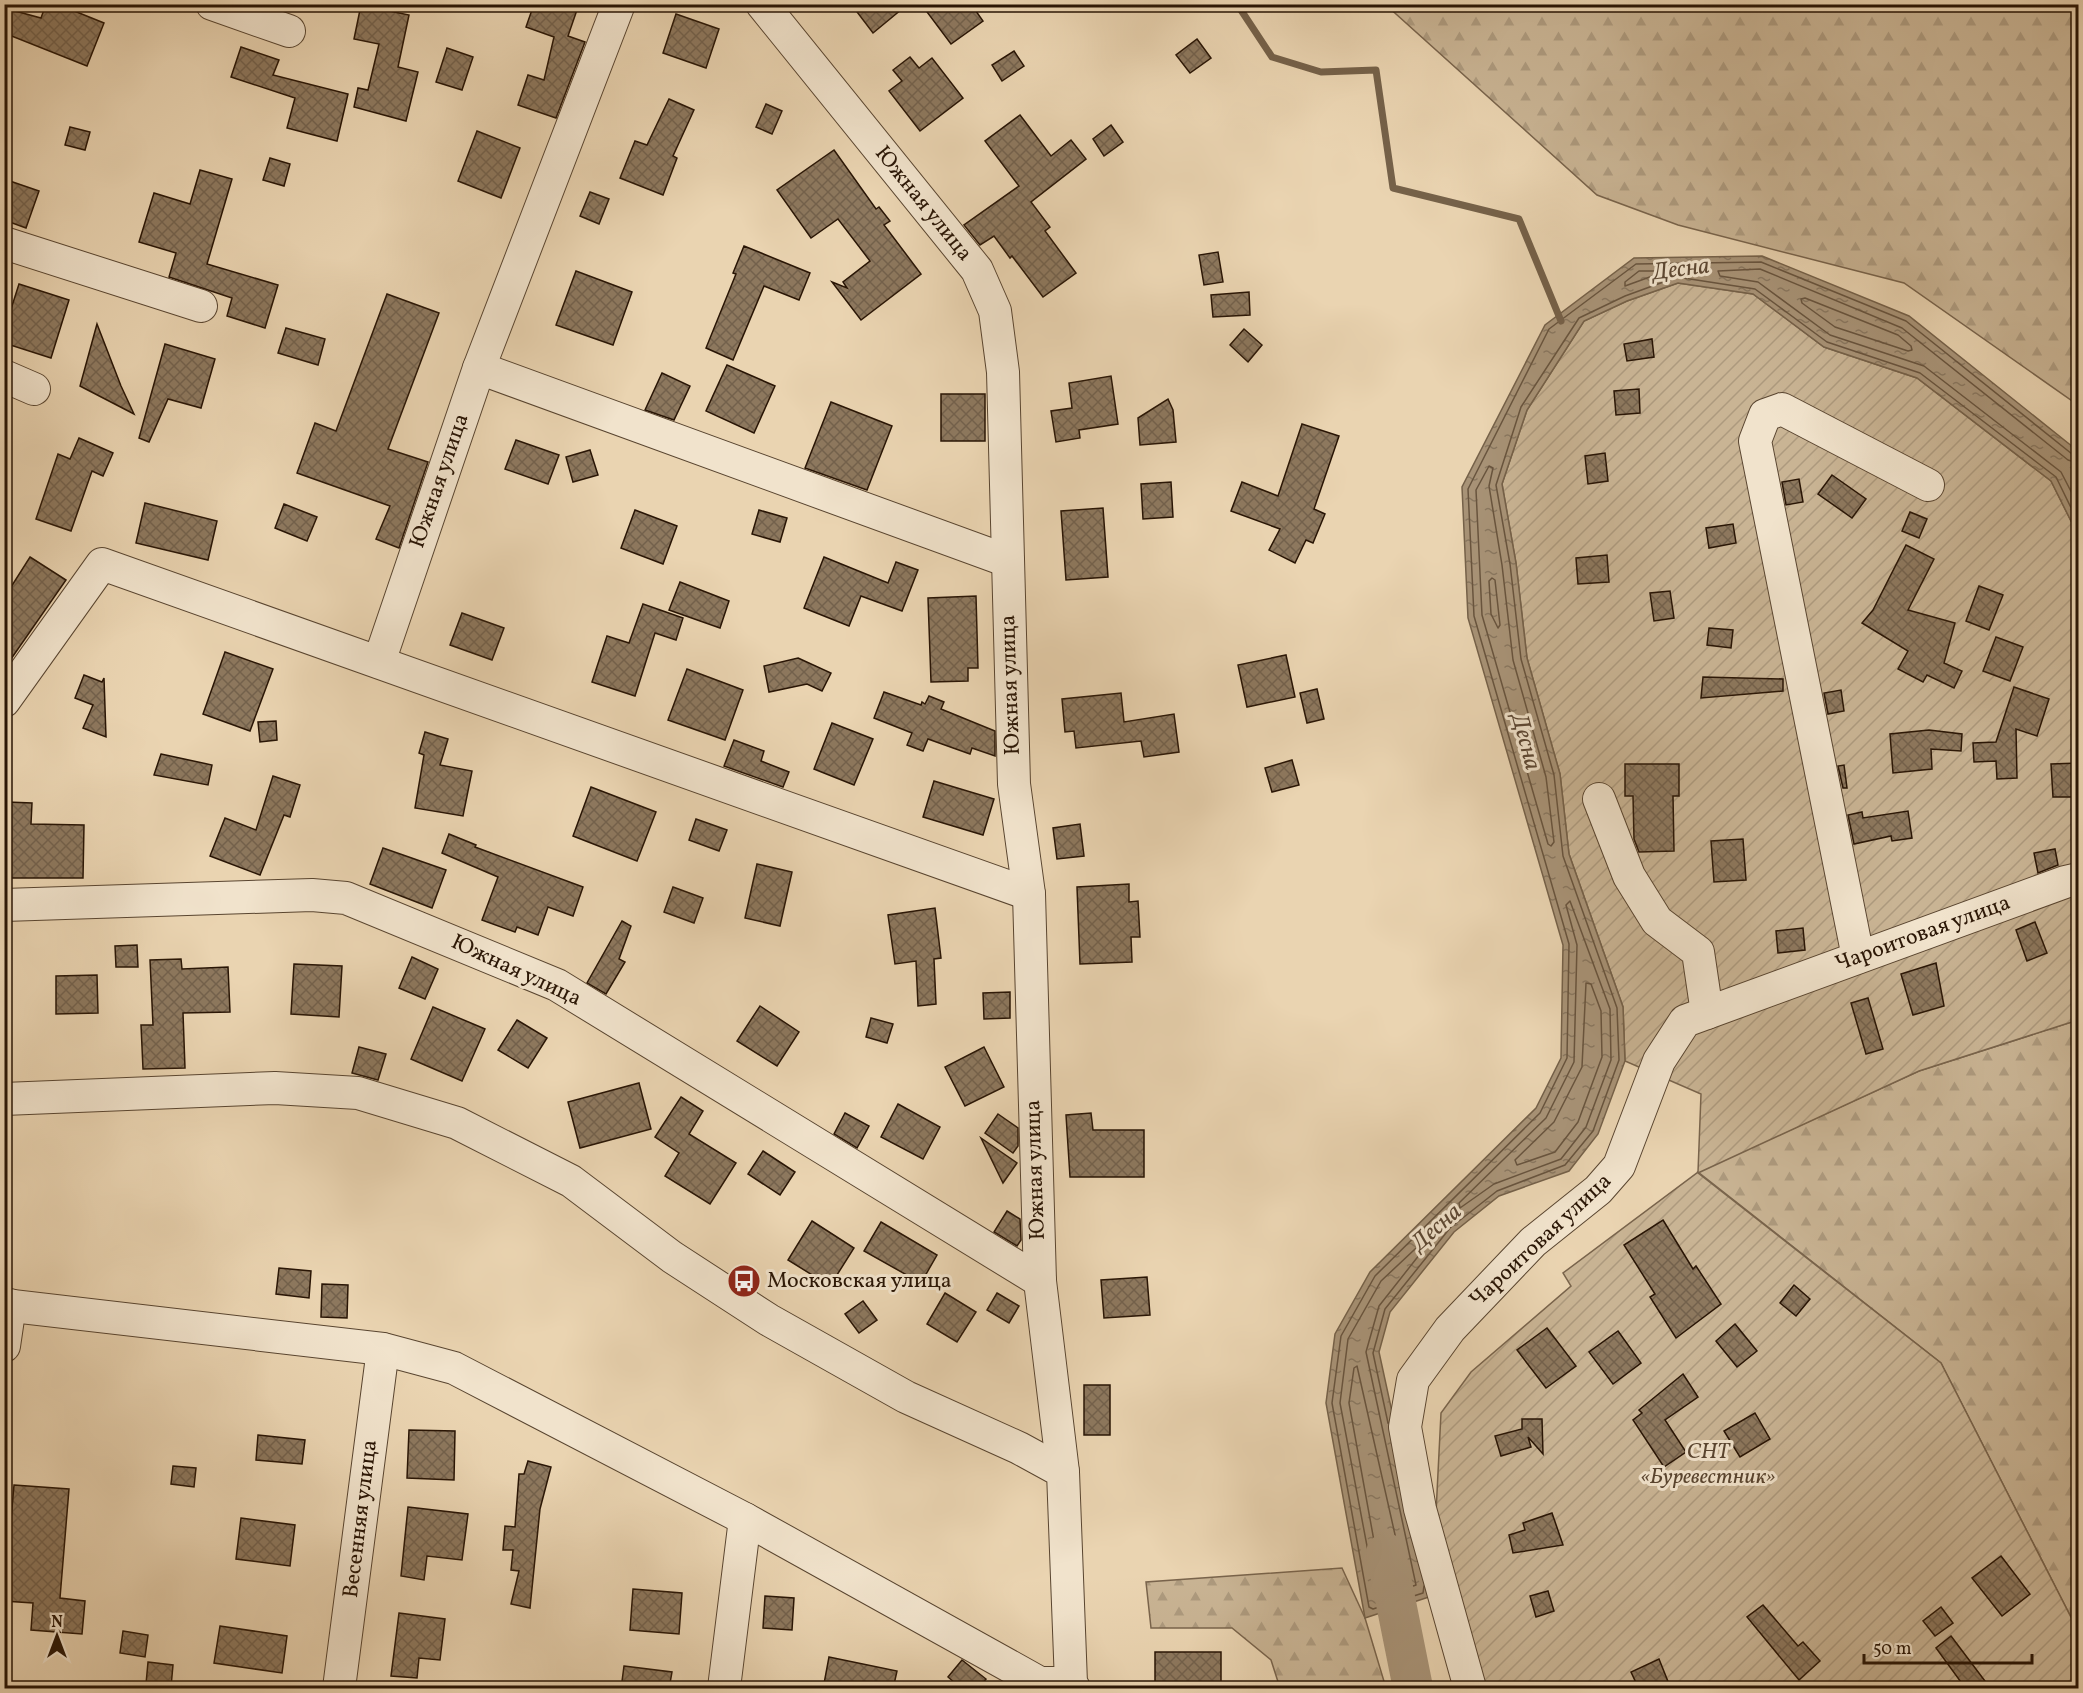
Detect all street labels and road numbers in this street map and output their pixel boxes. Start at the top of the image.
street label: Южная улица [867,140,979,268]
street label: Южная улица [402,409,478,553]
street label: Южная улица [993,614,1029,756]
street label: Чароитовая улица [1831,888,2015,980]
street label: Южная улица [446,927,586,1015]
street label: Южная улица [1018,1099,1054,1241]
street label: Чароитовая улица [1463,1167,1619,1315]
street label: Весенняя улица [336,1438,386,1600]

